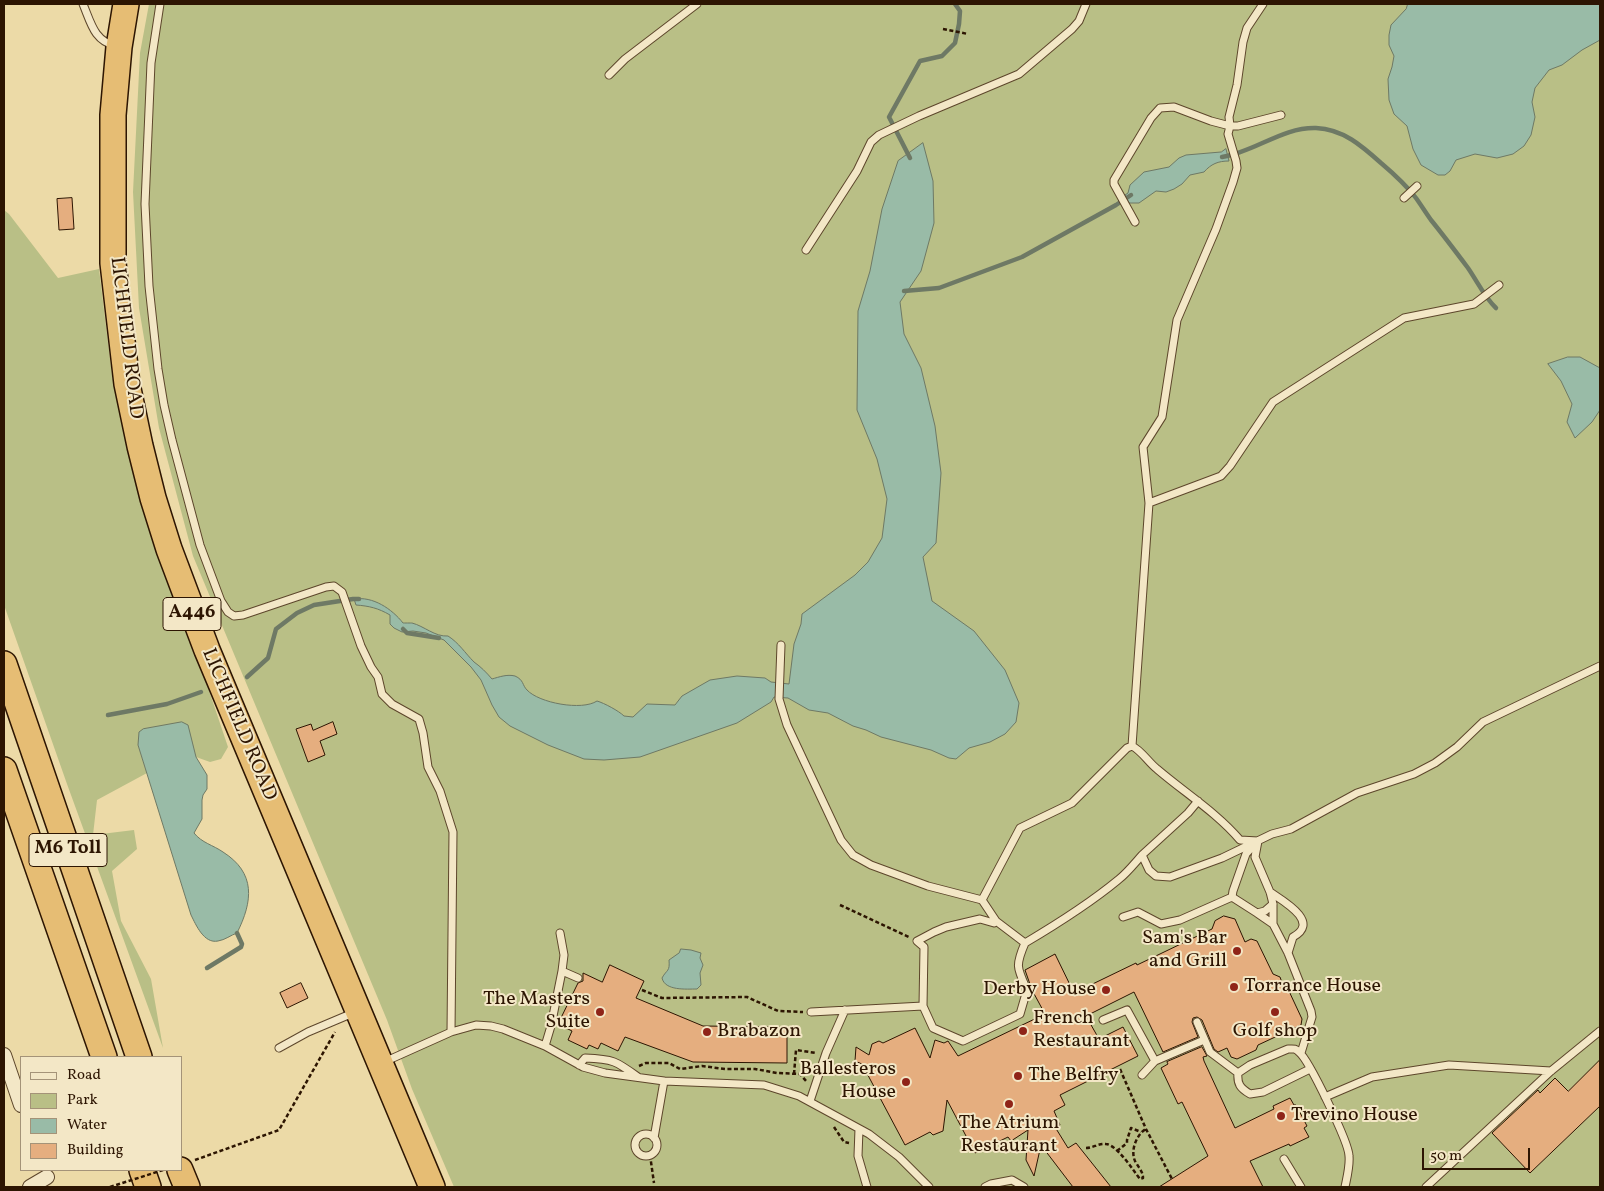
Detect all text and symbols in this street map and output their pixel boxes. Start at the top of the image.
street label: LICHFIELD ROAD [103,256,147,420]
road number: A446 [163,598,221,630]
street label: LICHFIELD ROAD [195,645,281,805]
road number: M6 Toll [29,834,107,866]
place label: Sam's Bar and Grill [1142,927,1227,974]
marker: Sam's Bar and Grill [1231,945,1243,957]
place label: Torrance House [1244,975,1381,999]
place label: Derby House [983,978,1096,1002]
marker: Torrance House [1228,981,1240,993]
marker: Derby House [1100,984,1112,996]
place label: The Masters Suite [483,988,590,1035]
marker: The Masters Suite [594,1006,606,1018]
marker: Golf shop [1269,1006,1281,1018]
place label: French Restaurant [1033,1007,1130,1054]
place label: Brabazon [717,1020,801,1044]
place label: Golf shop [1233,1020,1317,1044]
marker: French Restaurant [1017,1025,1029,1037]
marker: Brabazon [701,1026,713,1038]
legend [20,1056,182,1171]
place label: Ballesteros House [800,1058,896,1105]
place label: The Belfry [1028,1064,1119,1088]
text: Road [67,1065,101,1086]
marker: The Belfry [1012,1070,1024,1082]
marker: Ballesteros House [900,1076,912,1088]
text: Park [67,1090,98,1111]
marker: The Atrium Restaurant [1003,1098,1015,1110]
place label: Trevino House [1291,1104,1418,1128]
marker: Trevino House [1275,1110,1287,1122]
place label: The Atrium Restaurant [959,1112,1059,1159]
text: Water [67,1115,107,1136]
scale bar [1424,1138,1532,1170]
text: Building [67,1140,123,1161]
text: 50 m [1430,1146,1462,1167]

